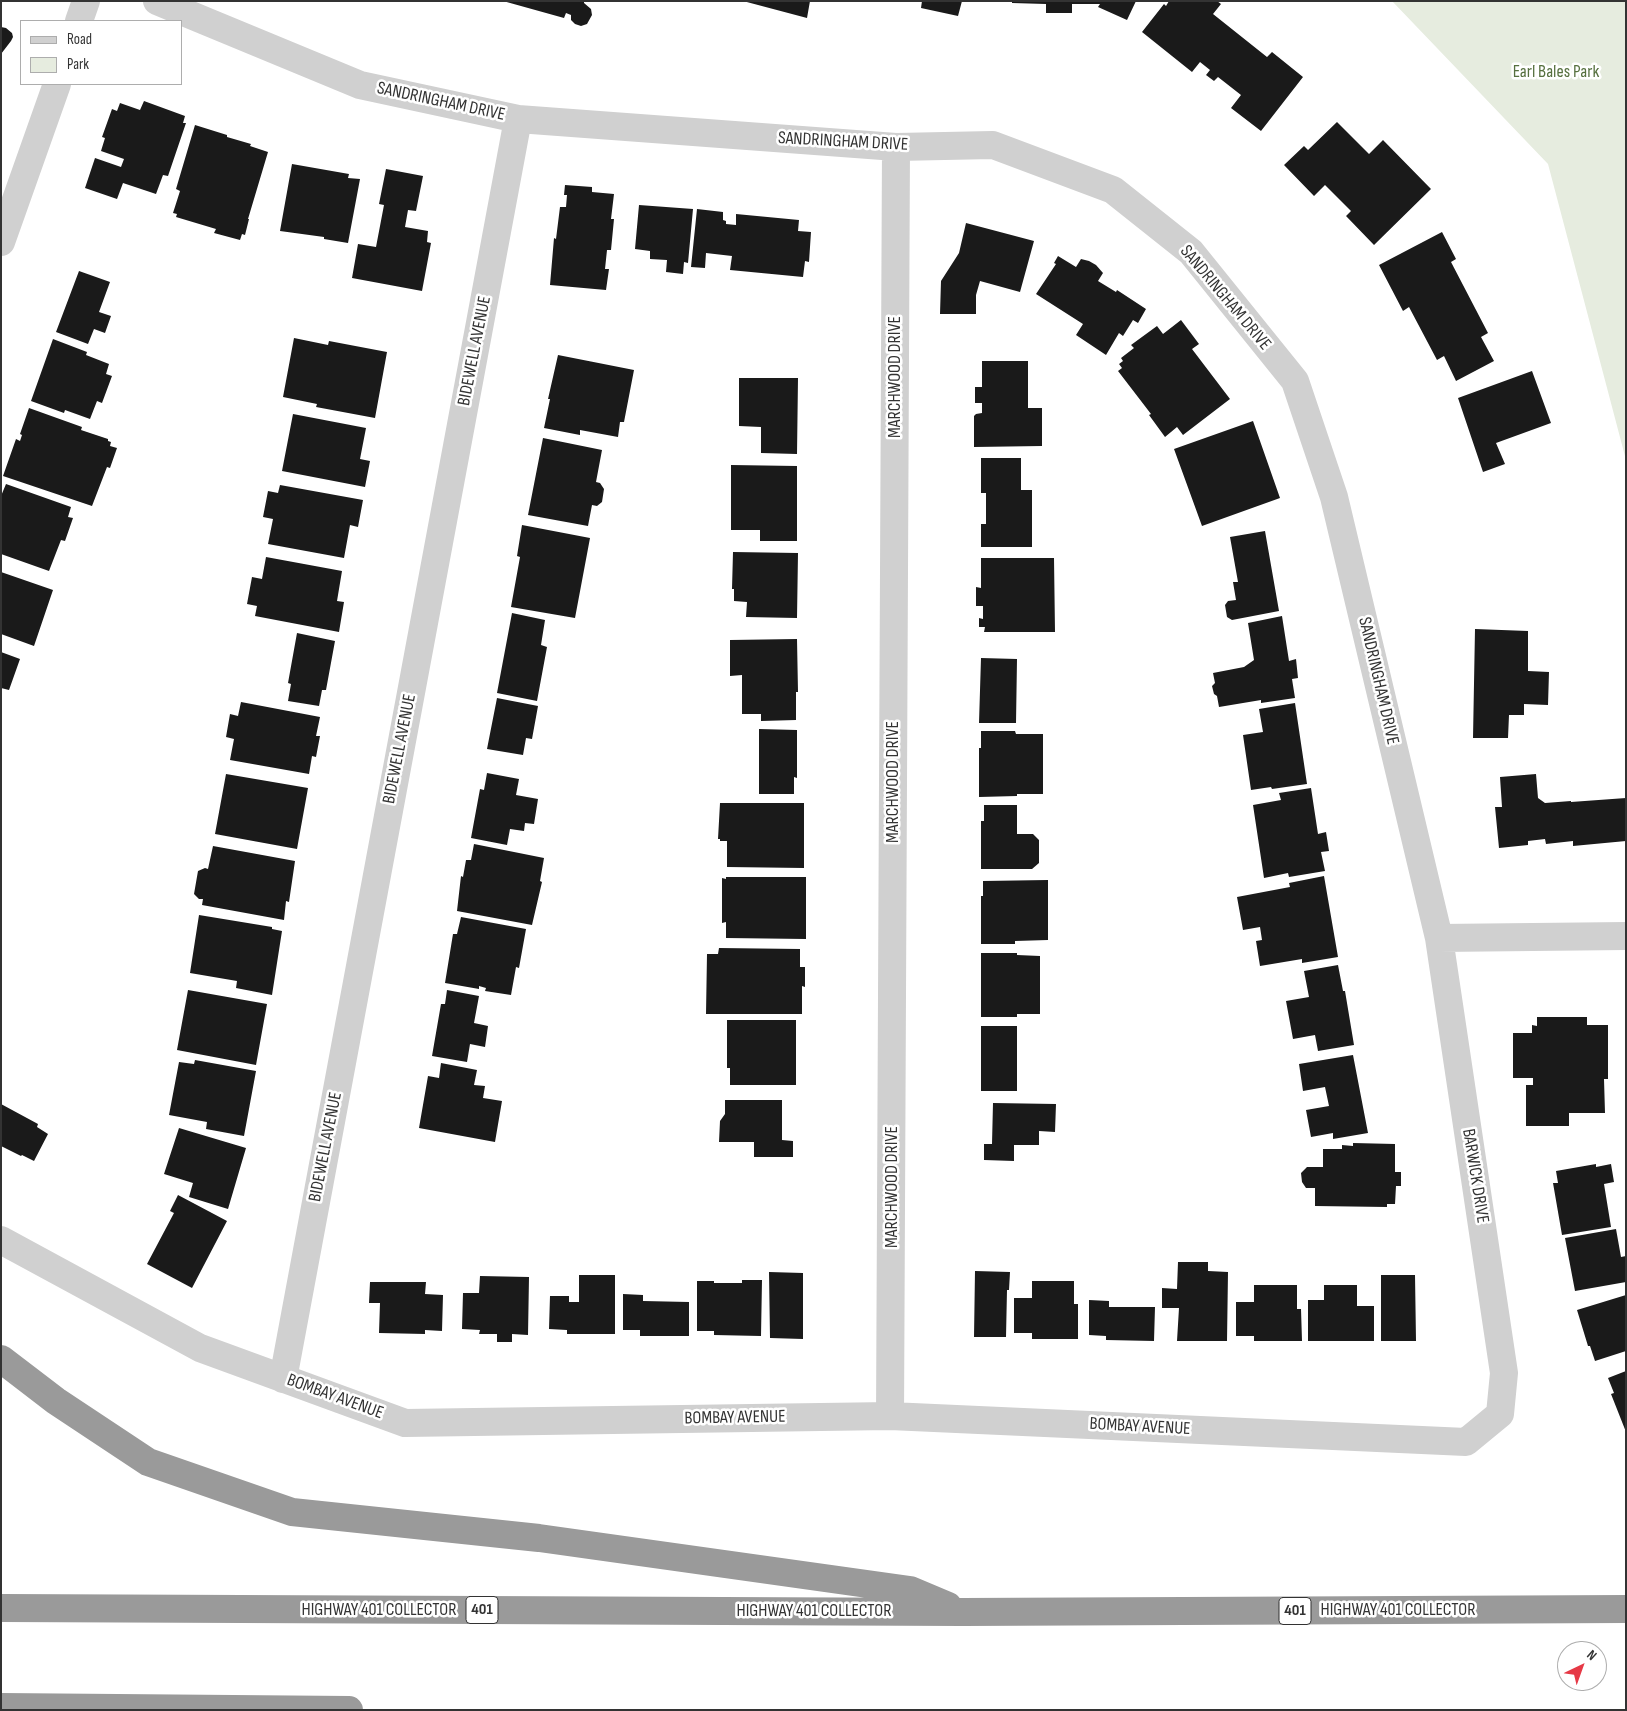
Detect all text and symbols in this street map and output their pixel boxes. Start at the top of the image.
legend [20,20,182,85]
text: Road [67,30,92,49]
text: Park [67,55,89,74]
park label: Earl Bales Park [1513,61,1599,83]
street label: SANDRINGHAM DRIVE [375,78,507,126]
street label: SANDRINGHAM DRIVE [777,128,909,156]
street label: SANDRINGHAM DRIVE [1175,241,1275,355]
street label: BIDEWELL AVENUE [454,294,496,408]
street label: MARCHWOOD DRIVE [884,316,906,438]
street label: SANDRINGHAM DRIVE [1353,615,1403,747]
street label: BIDEWELL AVENUE [379,692,421,806]
street label: MARCHWOOD DRIVE [882,721,904,843]
street label: BIDEWELL AVENUE [305,1090,347,1204]
street label: MARCHWOOD DRIVE [881,1126,903,1248]
street label: BARWICK DRIVE [1457,1127,1493,1225]
street label: BOMBAY AVENUE [284,1370,386,1424]
street label: BOMBAY AVENUE [684,1406,786,1430]
street label: BOMBAY AVENUE [1089,1414,1191,1440]
road number: 401 [466,1596,498,1624]
road number: 401 [1279,1598,1311,1624]
street label: HIGHWAY 401 COLLECTOR [301,1599,457,1621]
street label: HIGHWAY 401 COLLECTOR [1320,1599,1476,1621]
street label: HIGHWAY 401 COLLECTOR [736,1600,892,1622]
north arrow [1557,1641,1607,1691]
text: N [1583,1646,1600,1664]

